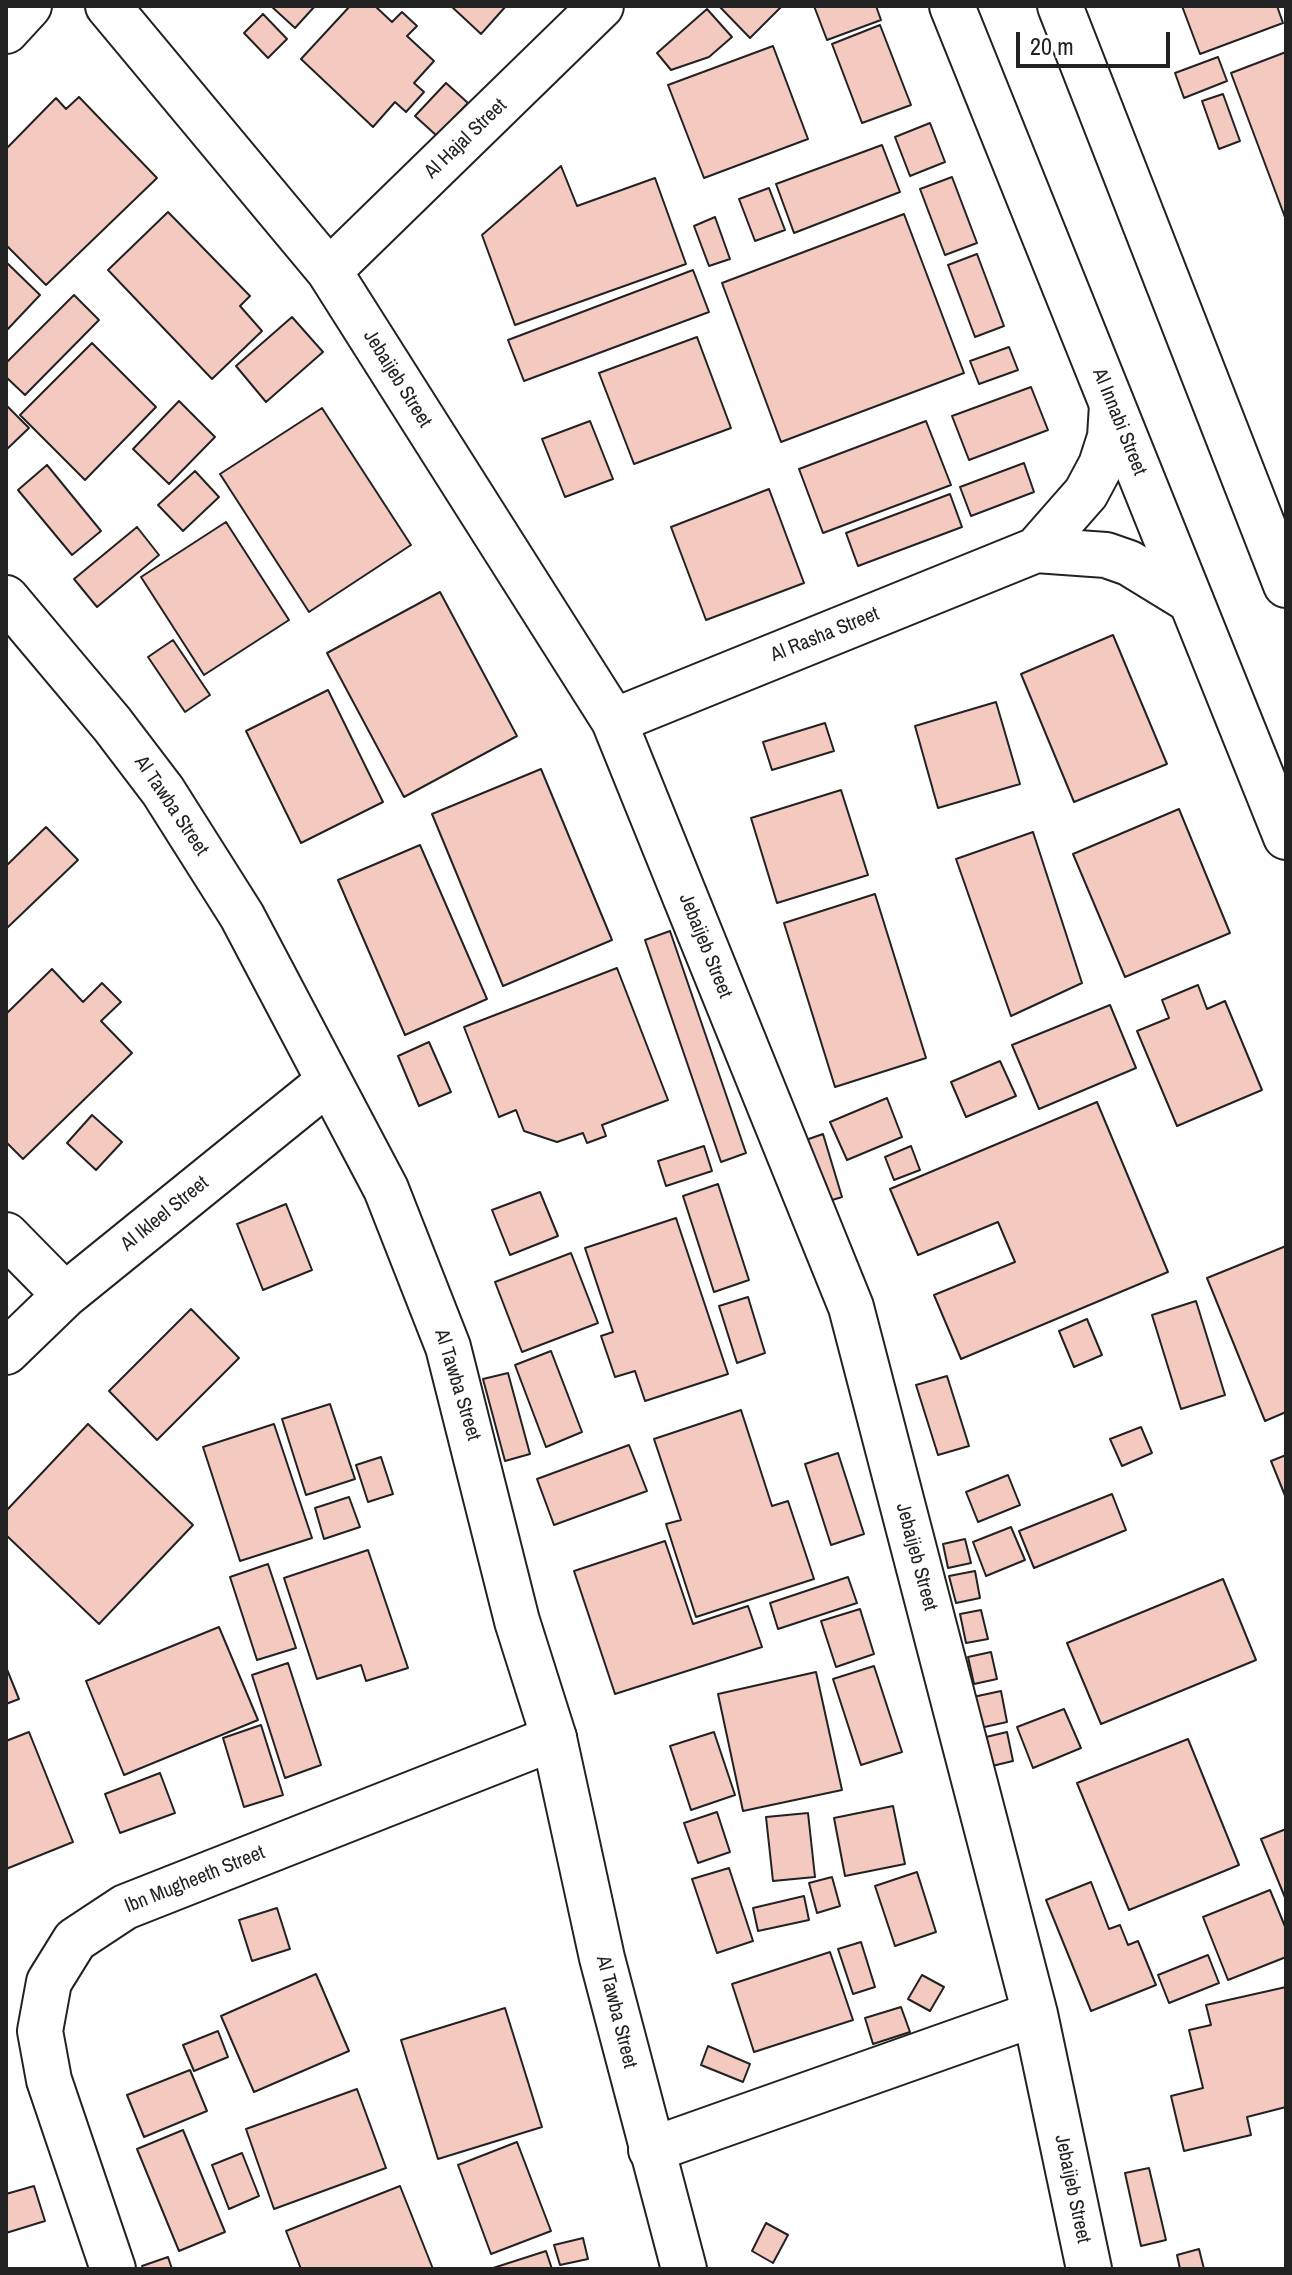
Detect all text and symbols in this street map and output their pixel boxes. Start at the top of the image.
scale bar [1020,16,1174,66]
text: 20 m [1030,30,1074,62]
street label: Al Hajal Street [420,94,512,184]
street label: Jebaijeb Street [358,326,436,432]
street label: Al Innabi Street [1087,365,1151,479]
street label: Al Rasha Street [767,602,883,668]
street label: Al Tawba Street [129,752,213,860]
street label: Jebaijeb Street [673,890,737,1002]
street label: Al Ikleel Street [116,1171,214,1257]
street label: Al Tawba Street [429,1326,485,1444]
street label: Jebaijeb Street [890,1501,942,1613]
street label: Ibn Mugheeth Street [122,1841,268,1919]
street label: Al Tawba Street [590,1953,642,2071]
street label: Jebaijeb Street [1049,2133,1095,2245]

